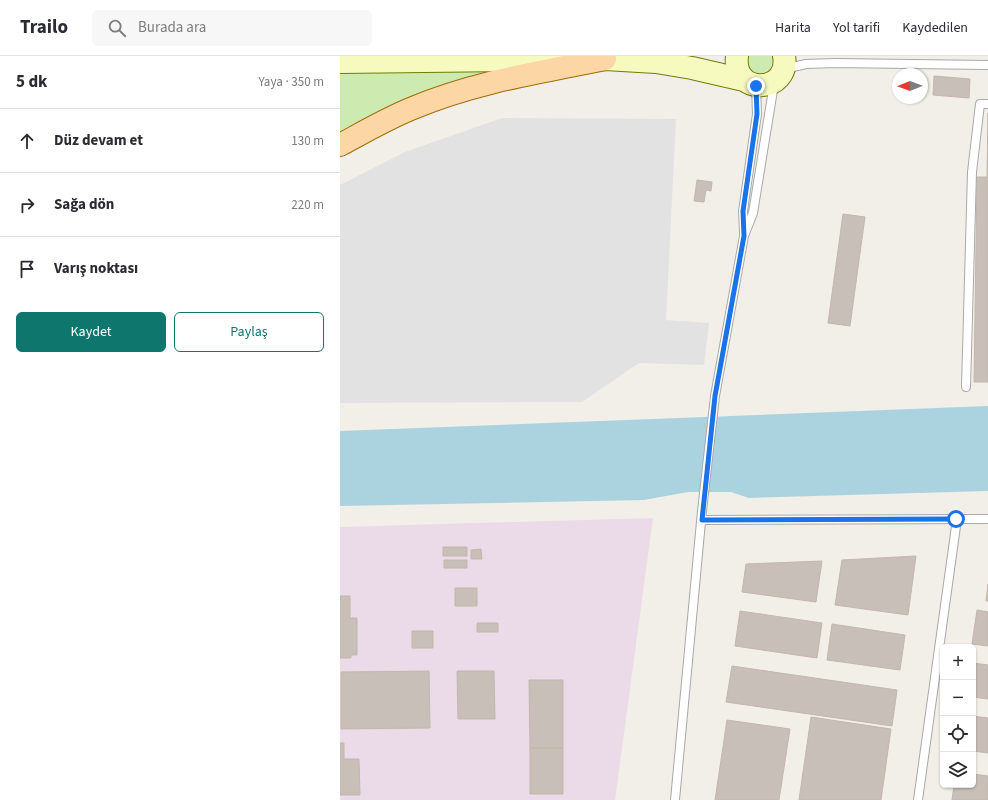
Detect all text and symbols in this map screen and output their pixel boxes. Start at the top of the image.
search box [92,10,372,46]
text: Trailo [20,14,68,41]
icon: search [106,17,128,39]
text: Burada ara [138,17,206,38]
text: Harita [775,18,811,38]
text: Yol tarifi [833,18,880,38]
text: Kaydedilen [902,18,968,38]
north arrow [892,68,928,104]
text: 5 dk [16,70,47,94]
text: Yaya · 350 m [259,73,324,91]
route end [747,77,765,95]
icon: ahead [16,130,38,152]
text: Düz devam et [54,130,143,151]
text: 130 m [291,132,324,150]
icon: right [16,194,38,216]
text: Sağa dön [54,194,114,215]
text: 220 m [291,196,324,214]
icon: arrive [16,258,38,280]
text: Varış noktası [54,258,138,279]
button: Kaydet [16,312,166,352]
button: Paylaş [174,312,324,352]
route start [947,510,965,528]
map controls [940,644,976,788]
button: + [940,644,976,680]
button: − [940,680,976,716]
button: locate [940,716,976,752]
button: layers [940,752,976,788]

